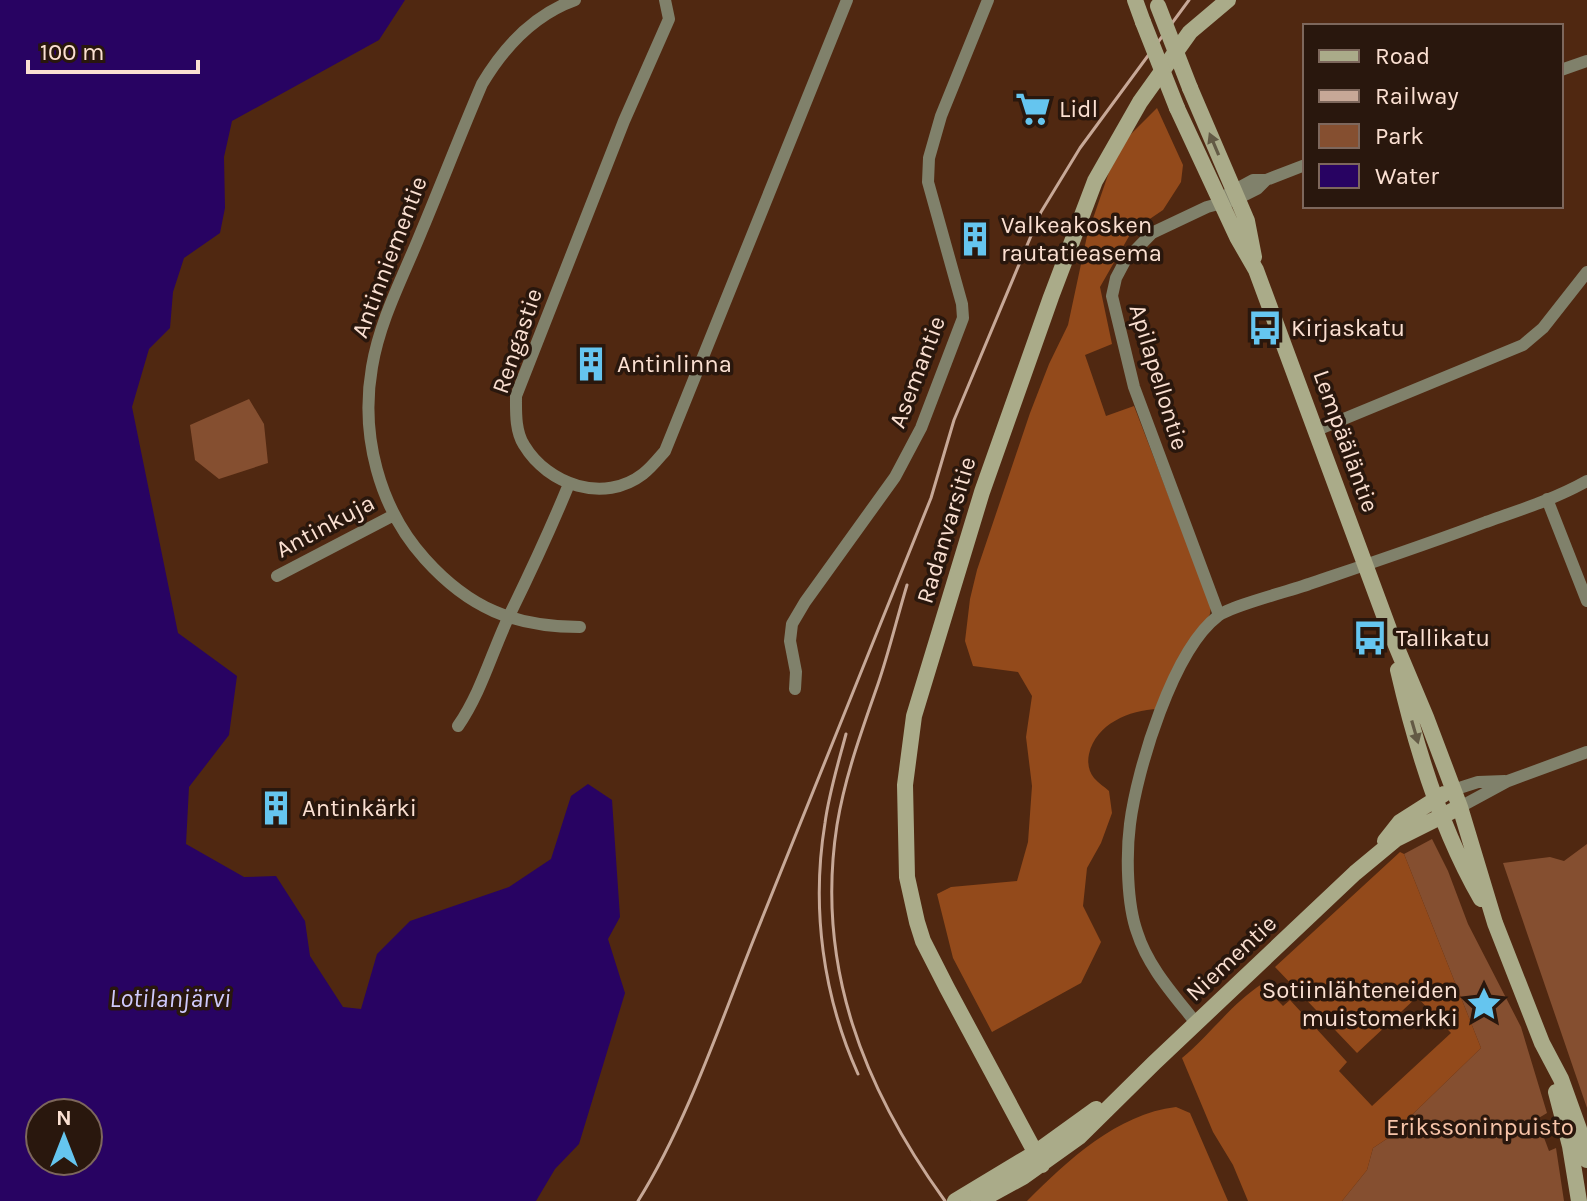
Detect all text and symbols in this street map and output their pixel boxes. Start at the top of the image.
scale bar [28,24,198,74]
legend [1303,24,1563,208]
text: 100 m [40,38,105,66]
text: Road [1375,42,1430,70]
text: Railway [1375,82,1459,110]
supermarket icon: Lidl [1014,90,1052,128]
place label: Lidl [1059,95,1098,123]
text: Park [1375,122,1424,150]
one-way arrow [1208,132,1221,156]
text: Water [1375,162,1439,190]
street label: Antinniementie [345,172,433,342]
place label: Valkeakosken rautatieasema [1001,211,1162,267]
building icon: Valkeakosken rautatieasema [956,220,994,258]
street label: Rengastie [486,285,548,397]
street label: Apilapellontie [1124,301,1194,453]
bus stop icon: Kirjaskatu [1246,309,1284,347]
street label: Asemantie [883,312,951,432]
place label: Kirjaskatu [1291,314,1405,342]
building icon: Antinlinna [572,345,610,383]
place label: Antinlinna [617,350,732,378]
street label: Lempääläntie [1307,366,1385,516]
street label: Radanvarsitie [910,453,982,607]
street label: Antinkuja [271,488,379,564]
bus stop icon: Tallikatu [1351,619,1389,657]
place label: Tallikatu [1396,624,1490,652]
one-way arrow [1409,720,1421,745]
building icon: Antinkärki [257,789,295,827]
place label: Antinkärki [302,794,417,822]
street label: Niementie [1180,909,1282,1007]
place label: Sotiinlähteneiden muistomerkki [1262,976,1458,1032]
water label: Lotilanjärvi [109,983,231,1014]
place icon: Sotiinlähteneiden muistomerkki [1465,985,1503,1023]
north arrow [24,1097,104,1177]
text: N [56,1105,72,1131]
park label: Erikssoninpuisto [1386,1113,1574,1141]

